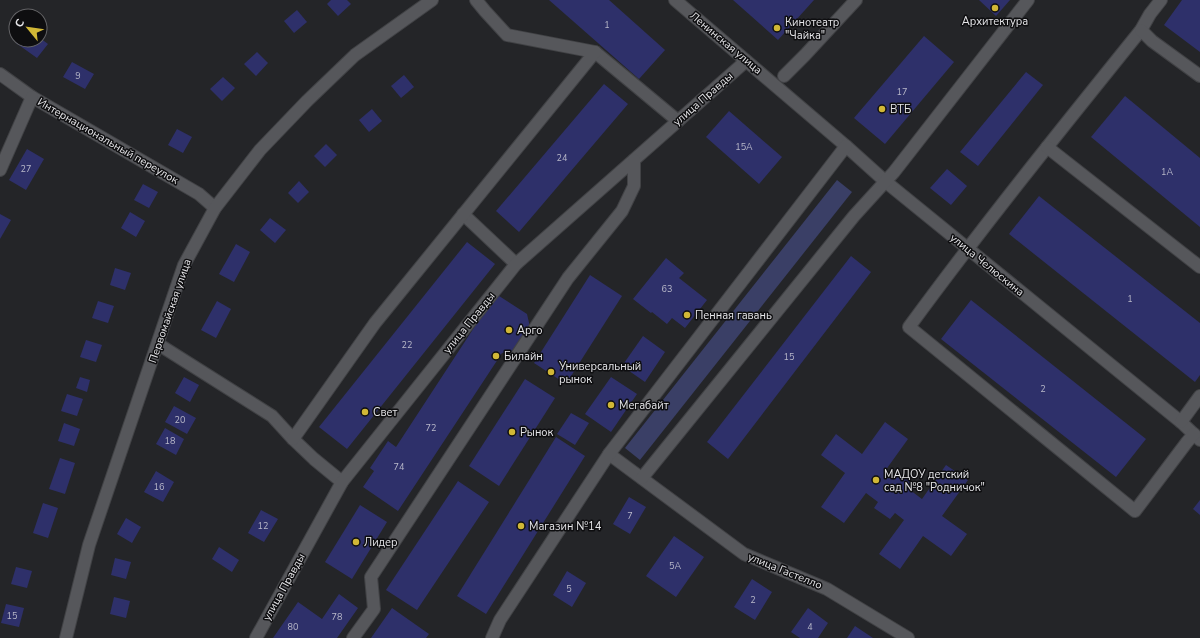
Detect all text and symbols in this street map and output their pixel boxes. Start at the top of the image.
marker: Архитектура [990,3,1000,13]
north arrow [8,8,48,48]
street label: Ленинская улица [687,8,765,78]
place label: Архитектура [962,14,1028,29]
place label: Кинотеатр "Чайка" [785,15,839,43]
text: С [11,16,28,30]
house number: 1 [604,19,610,31]
marker: Кинотеатр "Чайка" [772,23,782,33]
street label: улица Правды [670,69,736,129]
house number: 9 [75,70,81,82]
house number: 17 [897,86,907,98]
street label: Интернациональный переулок [35,94,181,188]
place label: ВТБ [890,102,911,117]
marker: ВТБ [877,104,887,114]
house number: 15А [735,141,753,153]
house number: 24 [557,152,568,164]
house number: 27 [21,163,31,175]
house number: 1А [1161,166,1173,178]
street label: улица Челюскина [947,230,1027,300]
street label: Первомайская улица [145,257,195,365]
house number: 63 [662,283,672,295]
street label: улица Правды [440,289,498,357]
house number: 1 [1127,293,1133,305]
place label: Пенная гавань [695,308,772,323]
marker: Пенная гавань [682,310,692,320]
place label: Арго [517,323,543,338]
marker: Арго [504,325,514,335]
house number: 22 [402,339,412,351]
place label: Билайн [504,349,543,364]
marker: Билайн [491,351,501,361]
house number: 15 [784,351,794,363]
place label: Универсальный рынок [558,359,641,387]
marker: Универсальный рынок [546,367,556,377]
house number: 2 [1040,383,1046,395]
place label: Мегабайт [619,398,669,413]
marker: Мегабайт [606,400,616,410]
place label: Свет [373,405,397,420]
marker: Свет [360,407,370,417]
house number: 20 [175,414,185,426]
house number: 72 [426,422,436,434]
place label: Рынок [520,425,554,440]
marker: Рынок [507,427,517,437]
house number: 18 [165,435,175,447]
house number: 74 [394,461,405,473]
place label: МАДОУ детский сад №8 "Родничок" [884,467,985,495]
marker: МАДОУ детский сад №8 "Родничок" [871,475,881,485]
house number: 16 [154,481,164,493]
house number: 7 [627,510,633,522]
place label: Магазин №14 [529,519,602,534]
house number: 12 [258,520,268,532]
marker: Магазин №14 [516,521,526,531]
place label: Лидер [364,535,398,550]
marker: Лидер [351,537,361,547]
street label: улица Гастелло [746,549,824,593]
street label: улица Правды [259,551,309,623]
house number: 5А [669,560,681,572]
house number: 5 [566,583,572,595]
house number: 2 [750,594,756,606]
house number: 15 [7,610,17,622]
house number: 78 [332,611,342,623]
house number: 80 [288,621,298,633]
house number: 4 [807,621,813,633]

